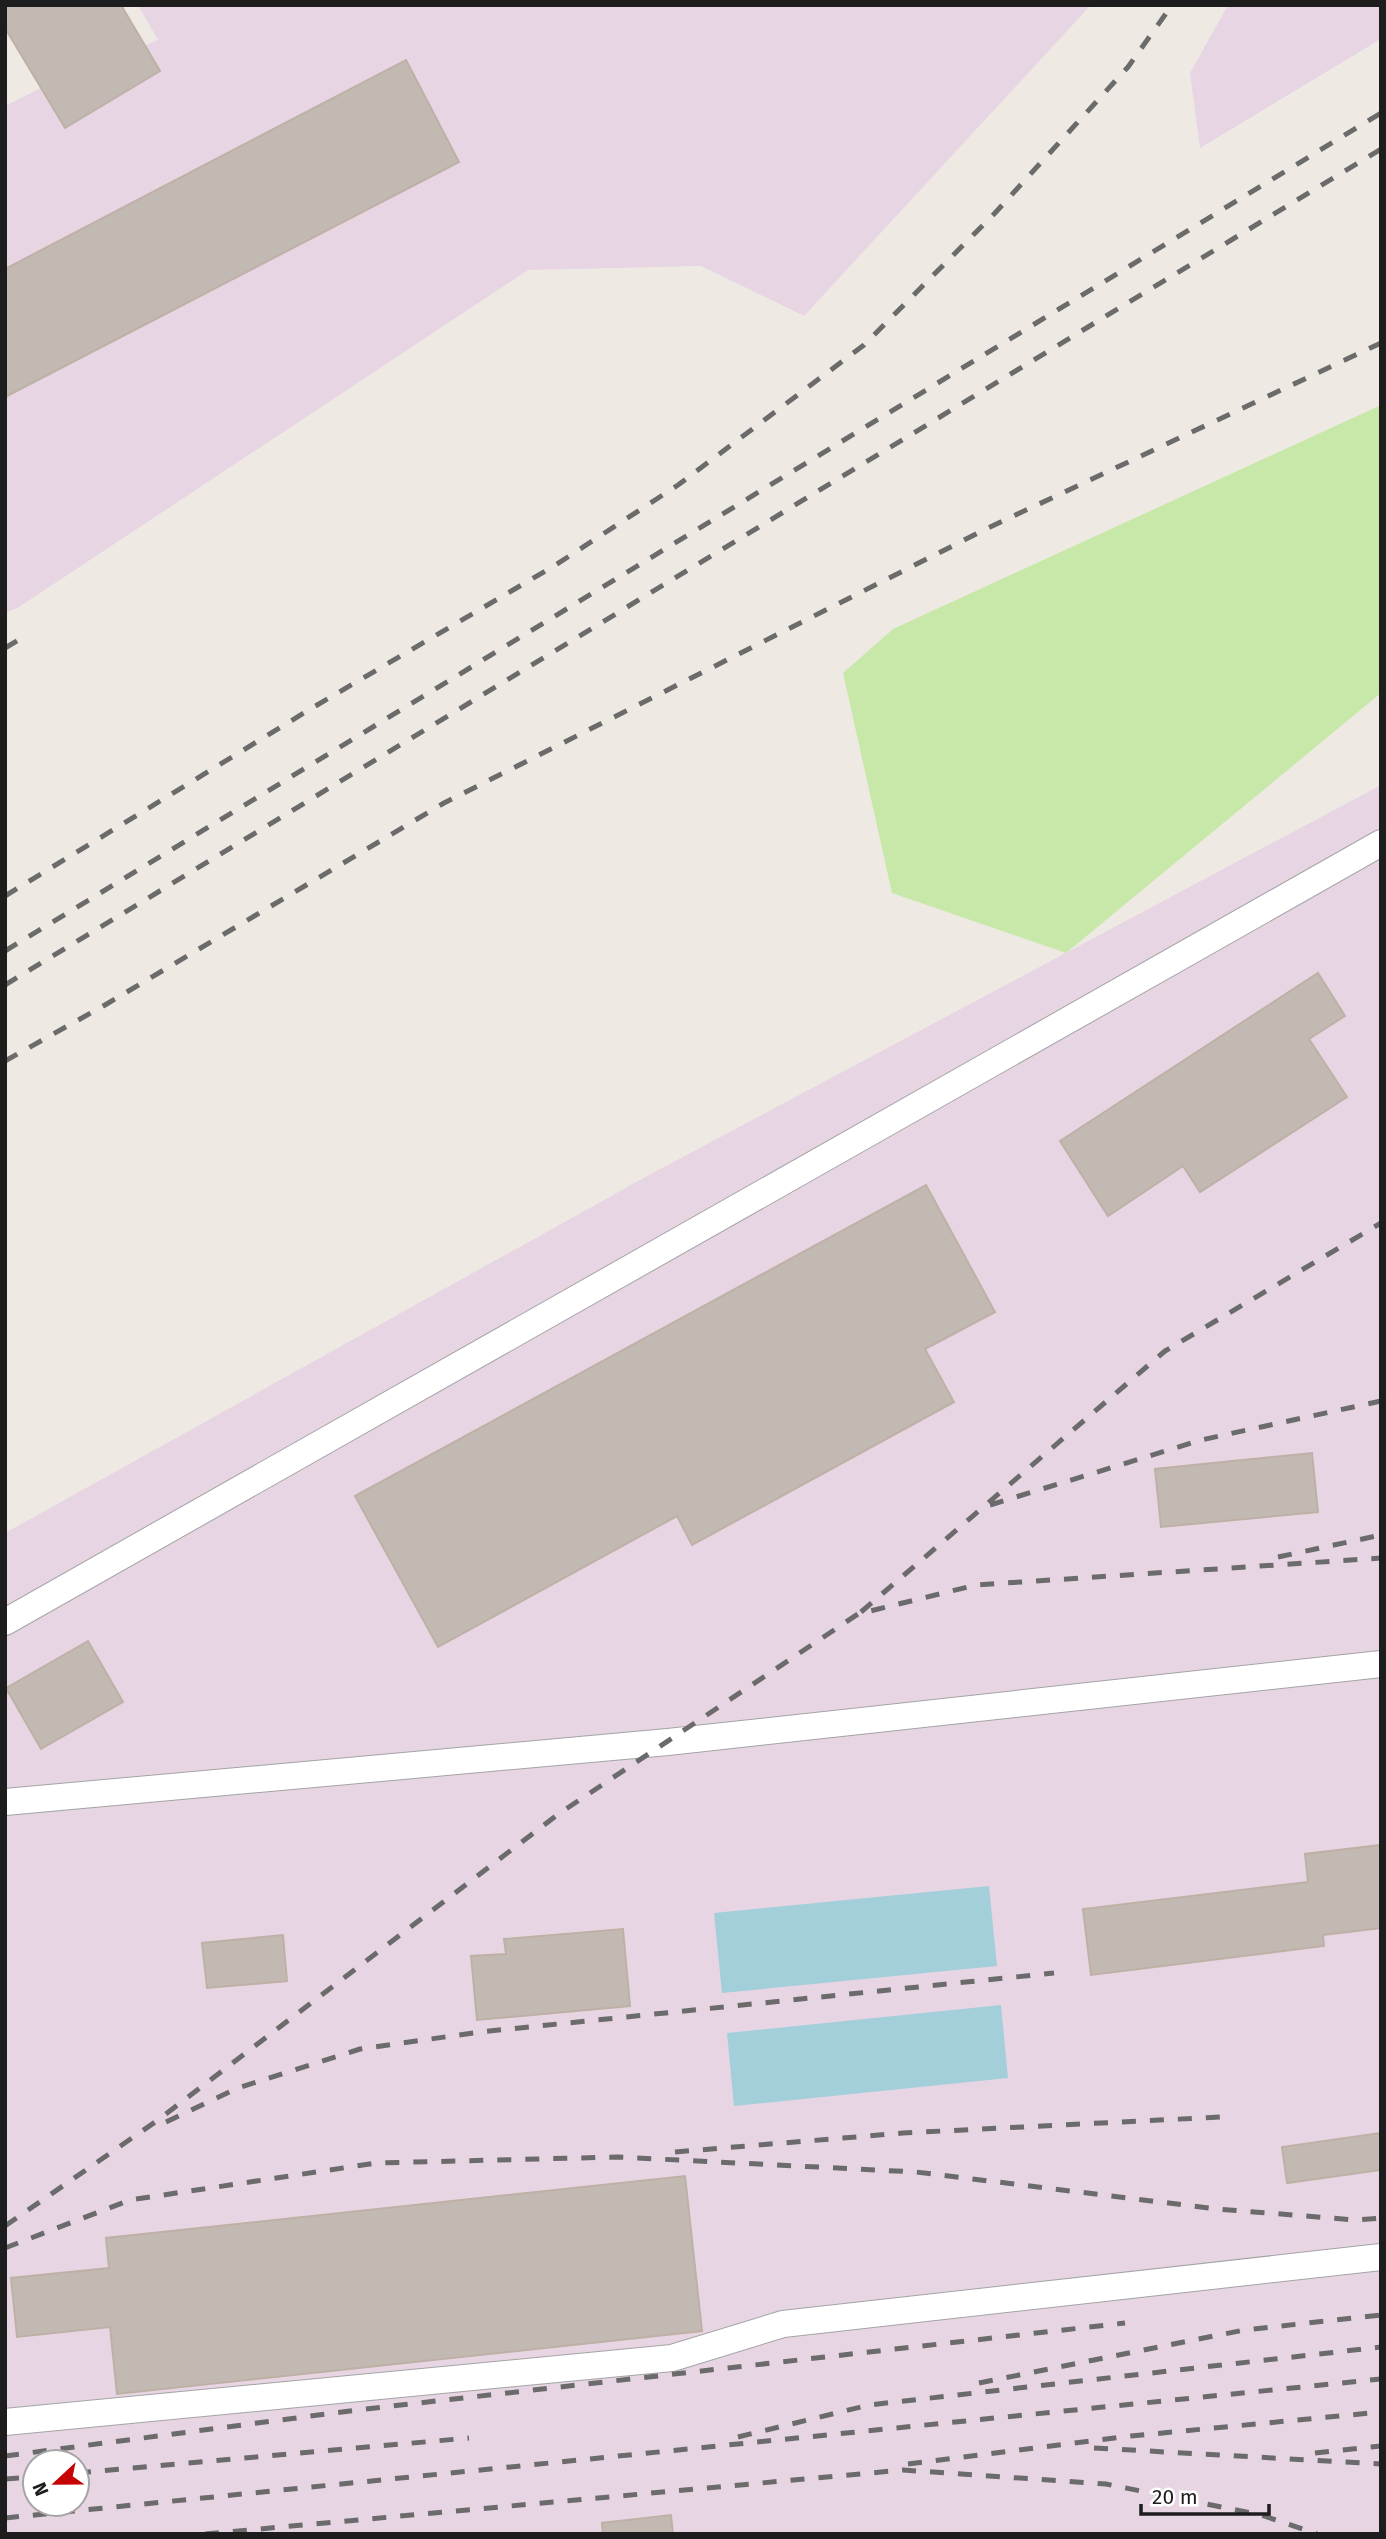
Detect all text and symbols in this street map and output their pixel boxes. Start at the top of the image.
north arrow [21,2448,91,2518]
scale bar [1141,2472,1269,2516]
text: N [28,2479,54,2499]
text: 20 m [1152,2484,1198,2510]

